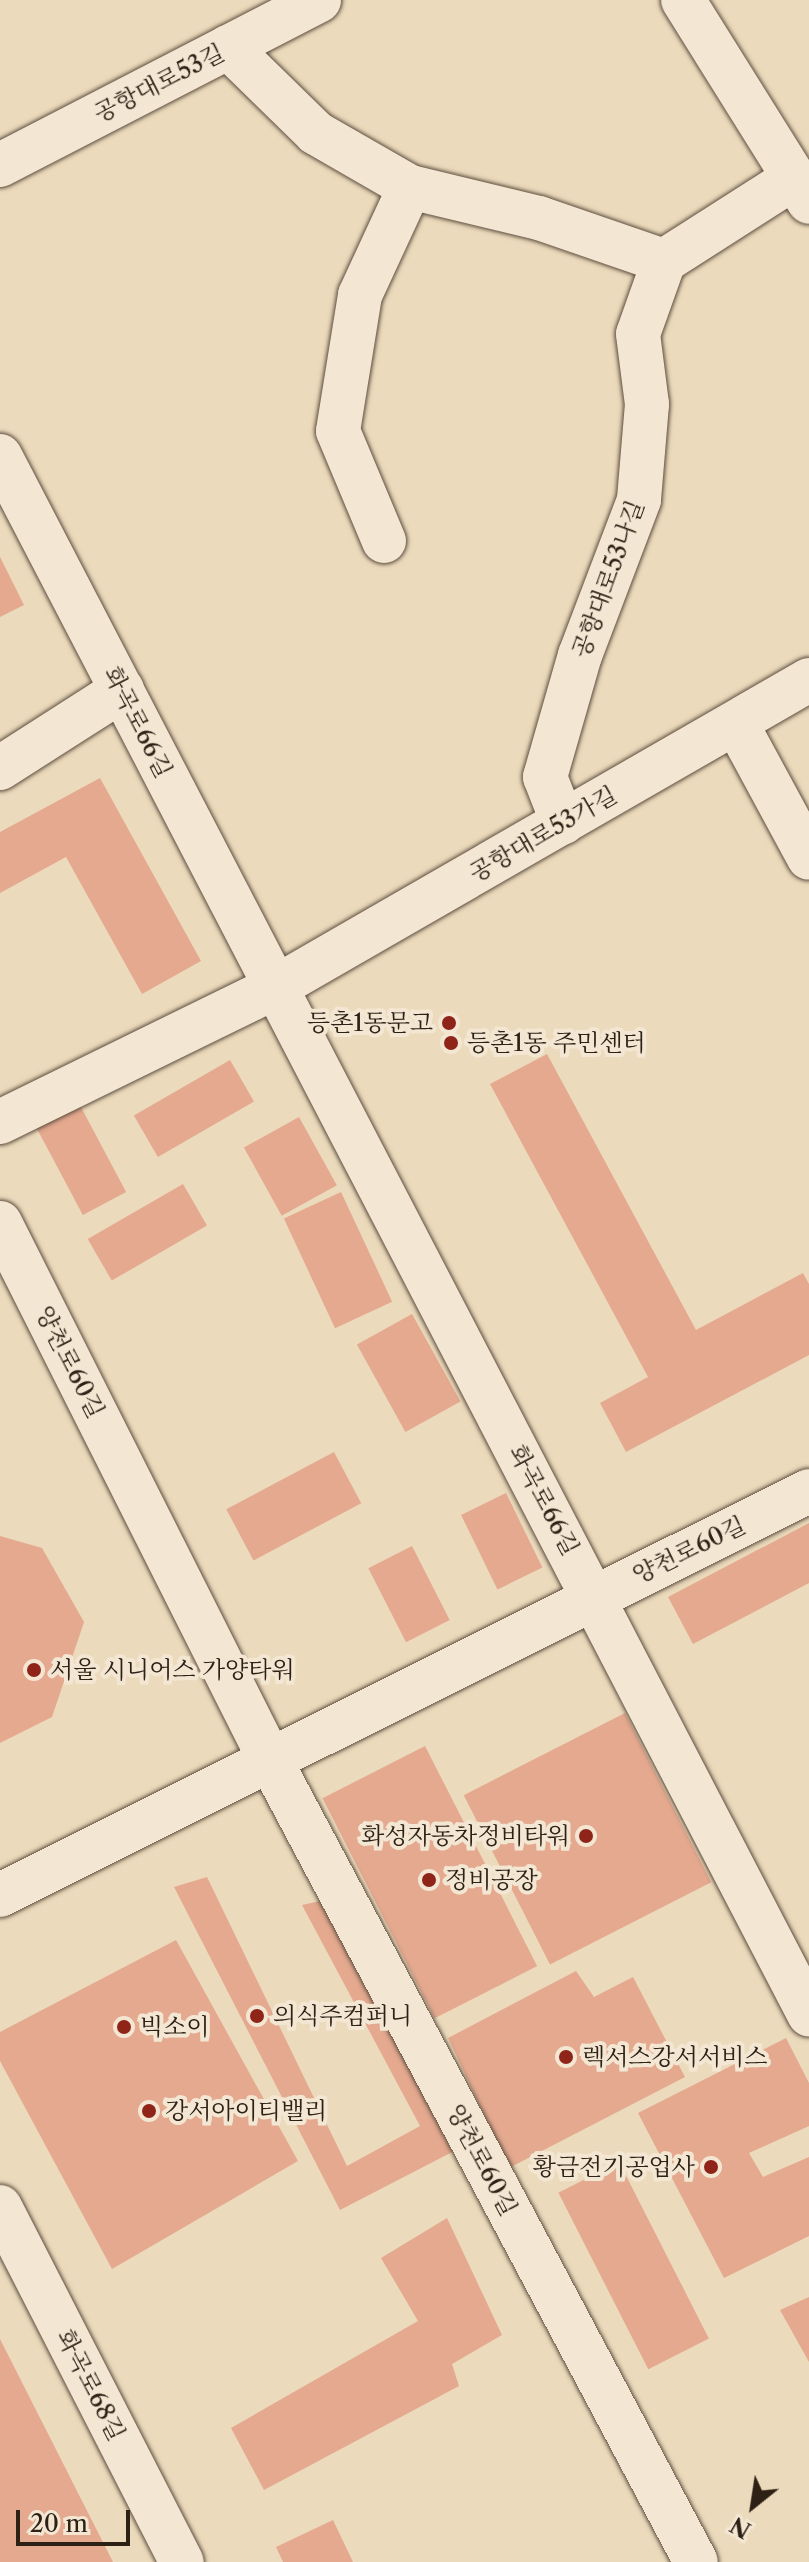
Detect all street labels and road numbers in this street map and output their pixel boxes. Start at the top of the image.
street label: 공항대로53길 [89,38,229,128]
street label: 공항대로53나길 [566,496,650,662]
street label: 화곡로66길 [98,662,178,782]
street label: 공항대로53가길 [464,780,622,888]
street label: 양천로60길 [29,1301,111,1423]
street label: 화곡로66길 [503,1440,585,1560]
street label: 양천로60길 [628,1510,750,1590]
street label: 양천로60길 [441,2099,523,2221]
street label: 화곡로68길 [51,2325,131,2445]

